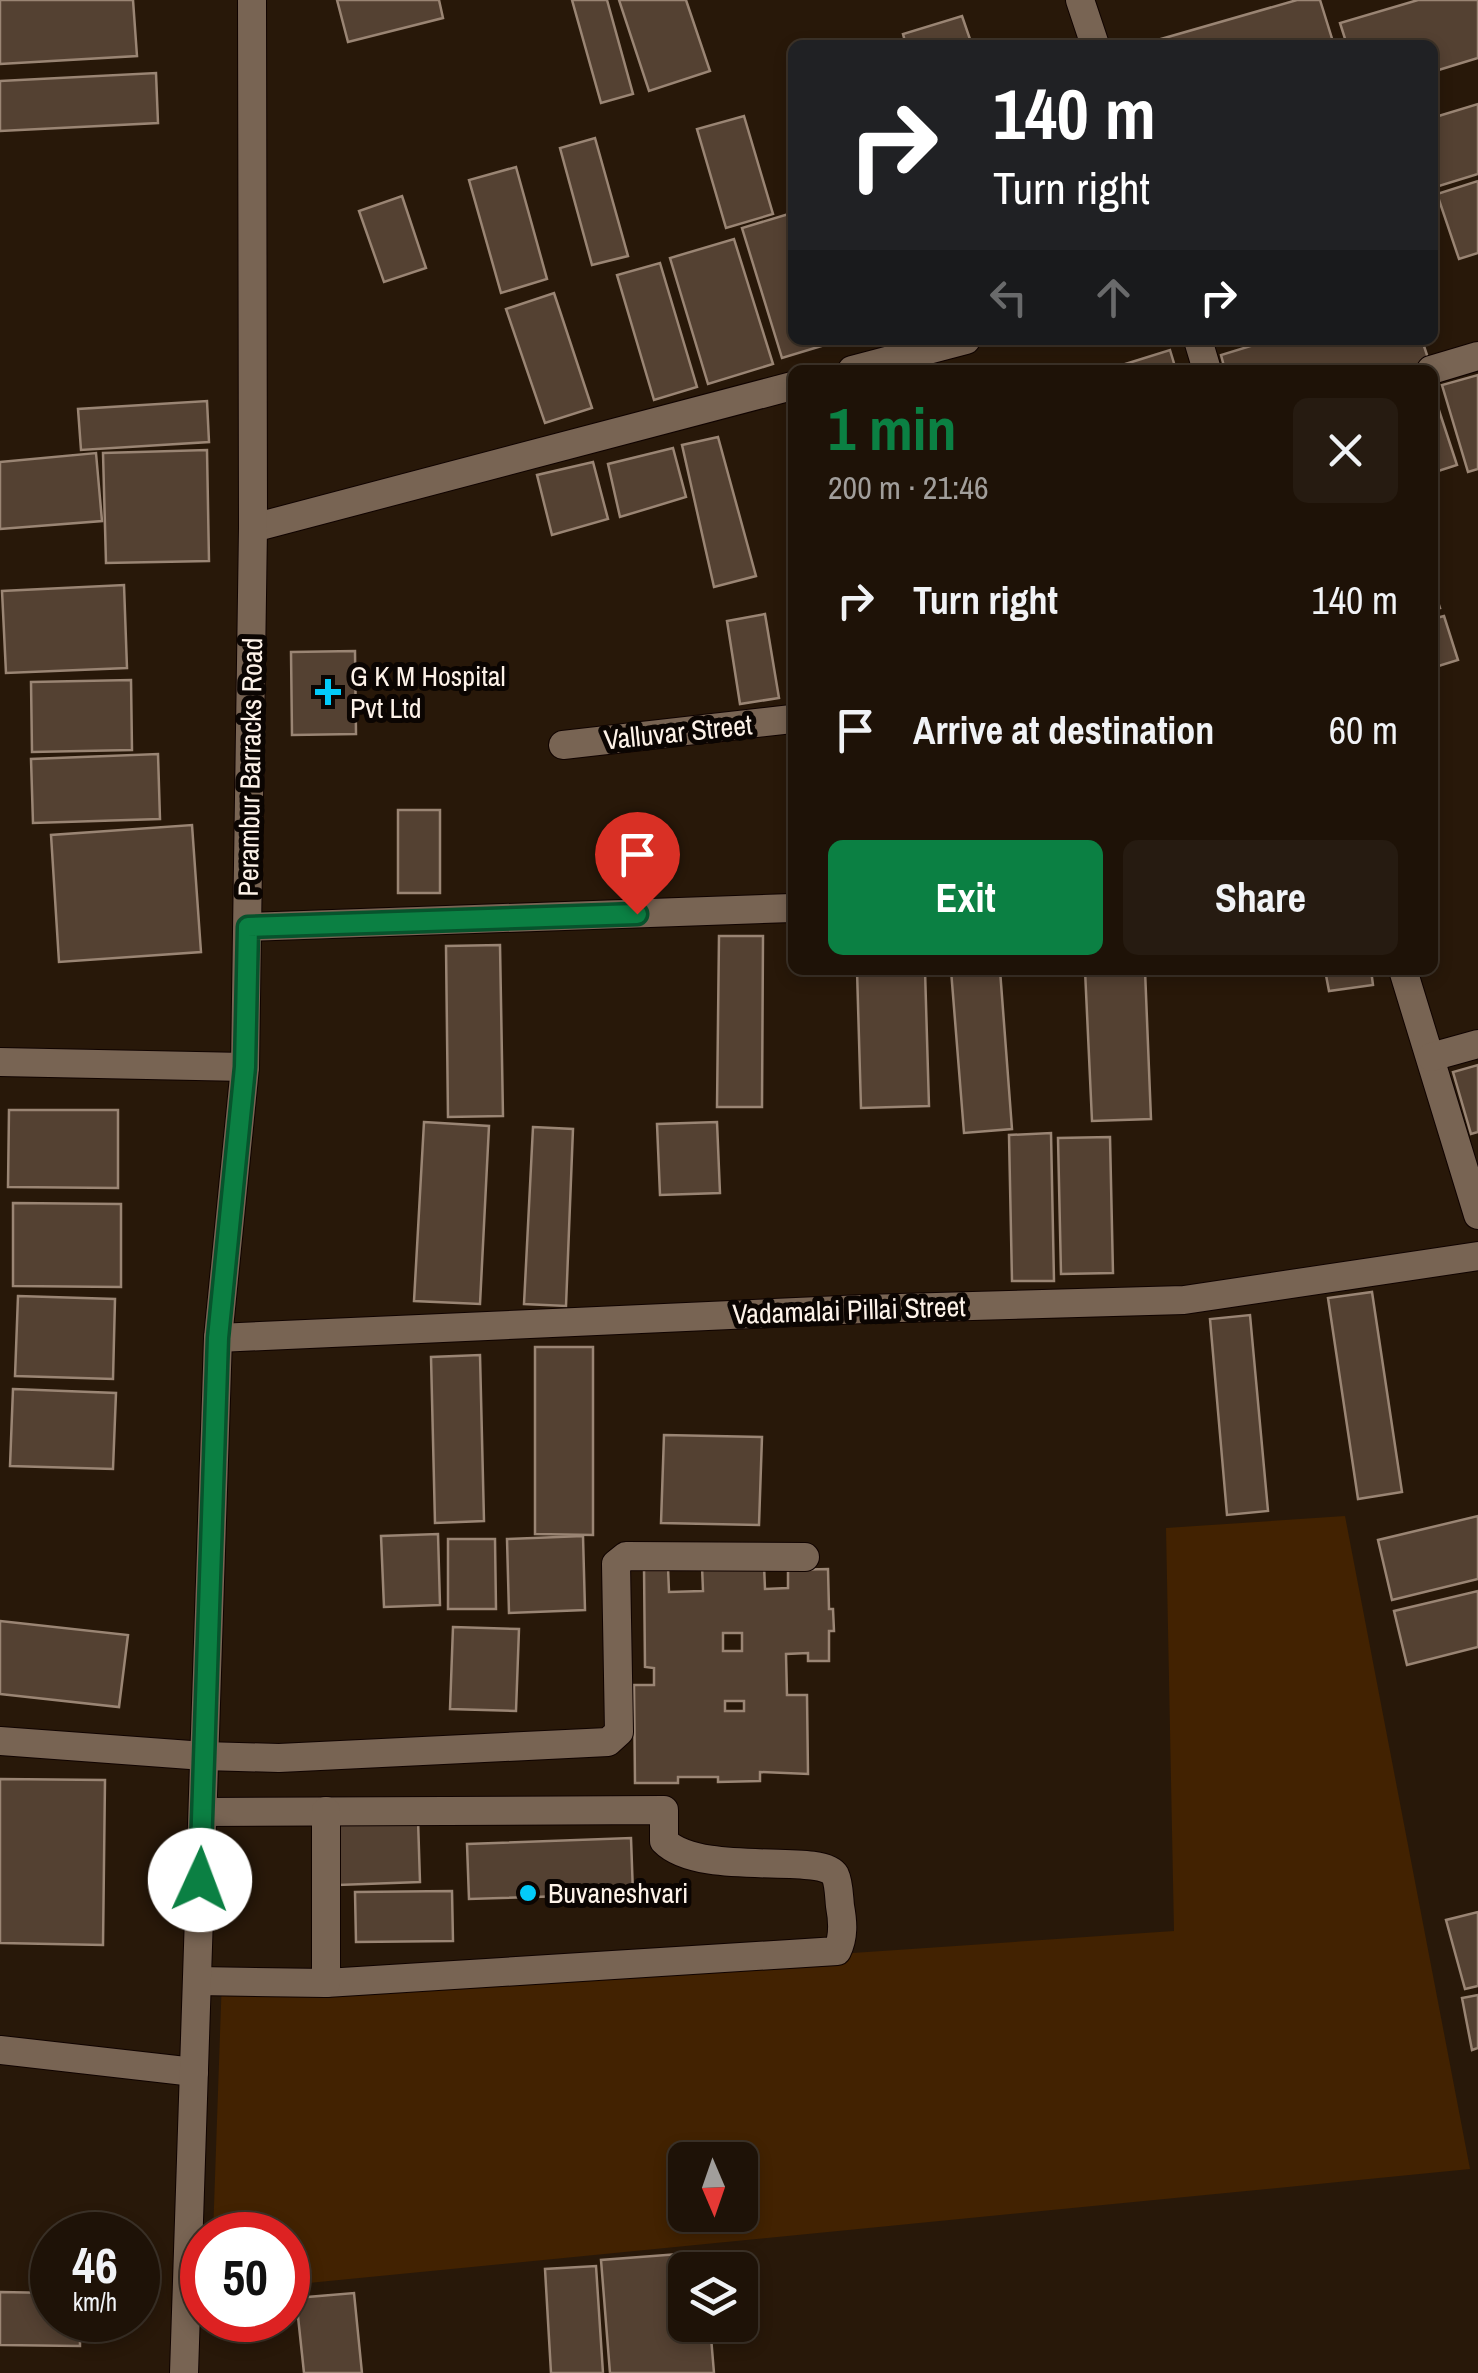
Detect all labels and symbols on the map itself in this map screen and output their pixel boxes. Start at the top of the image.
street label: Perambur Barracks Road [229,637,271,897]
place label: G K M Hospital Pvt Ltd [350,657,506,727]
marker: G K M Hospital Pvt Ltd [315,679,341,705]
street label: Valluvar Street [602,705,754,759]
pin [595,812,680,915]
street label: Vadamalai Pillai Street [732,1287,966,1333]
position arrow [148,1828,252,1932]
place label: Buvaneshvari [548,1874,688,1912]
marker: Buvaneshvari [517,1882,539,1904]
north arrow [668,2142,758,2232]
speed limit sign: 50 [180,2212,310,2342]

